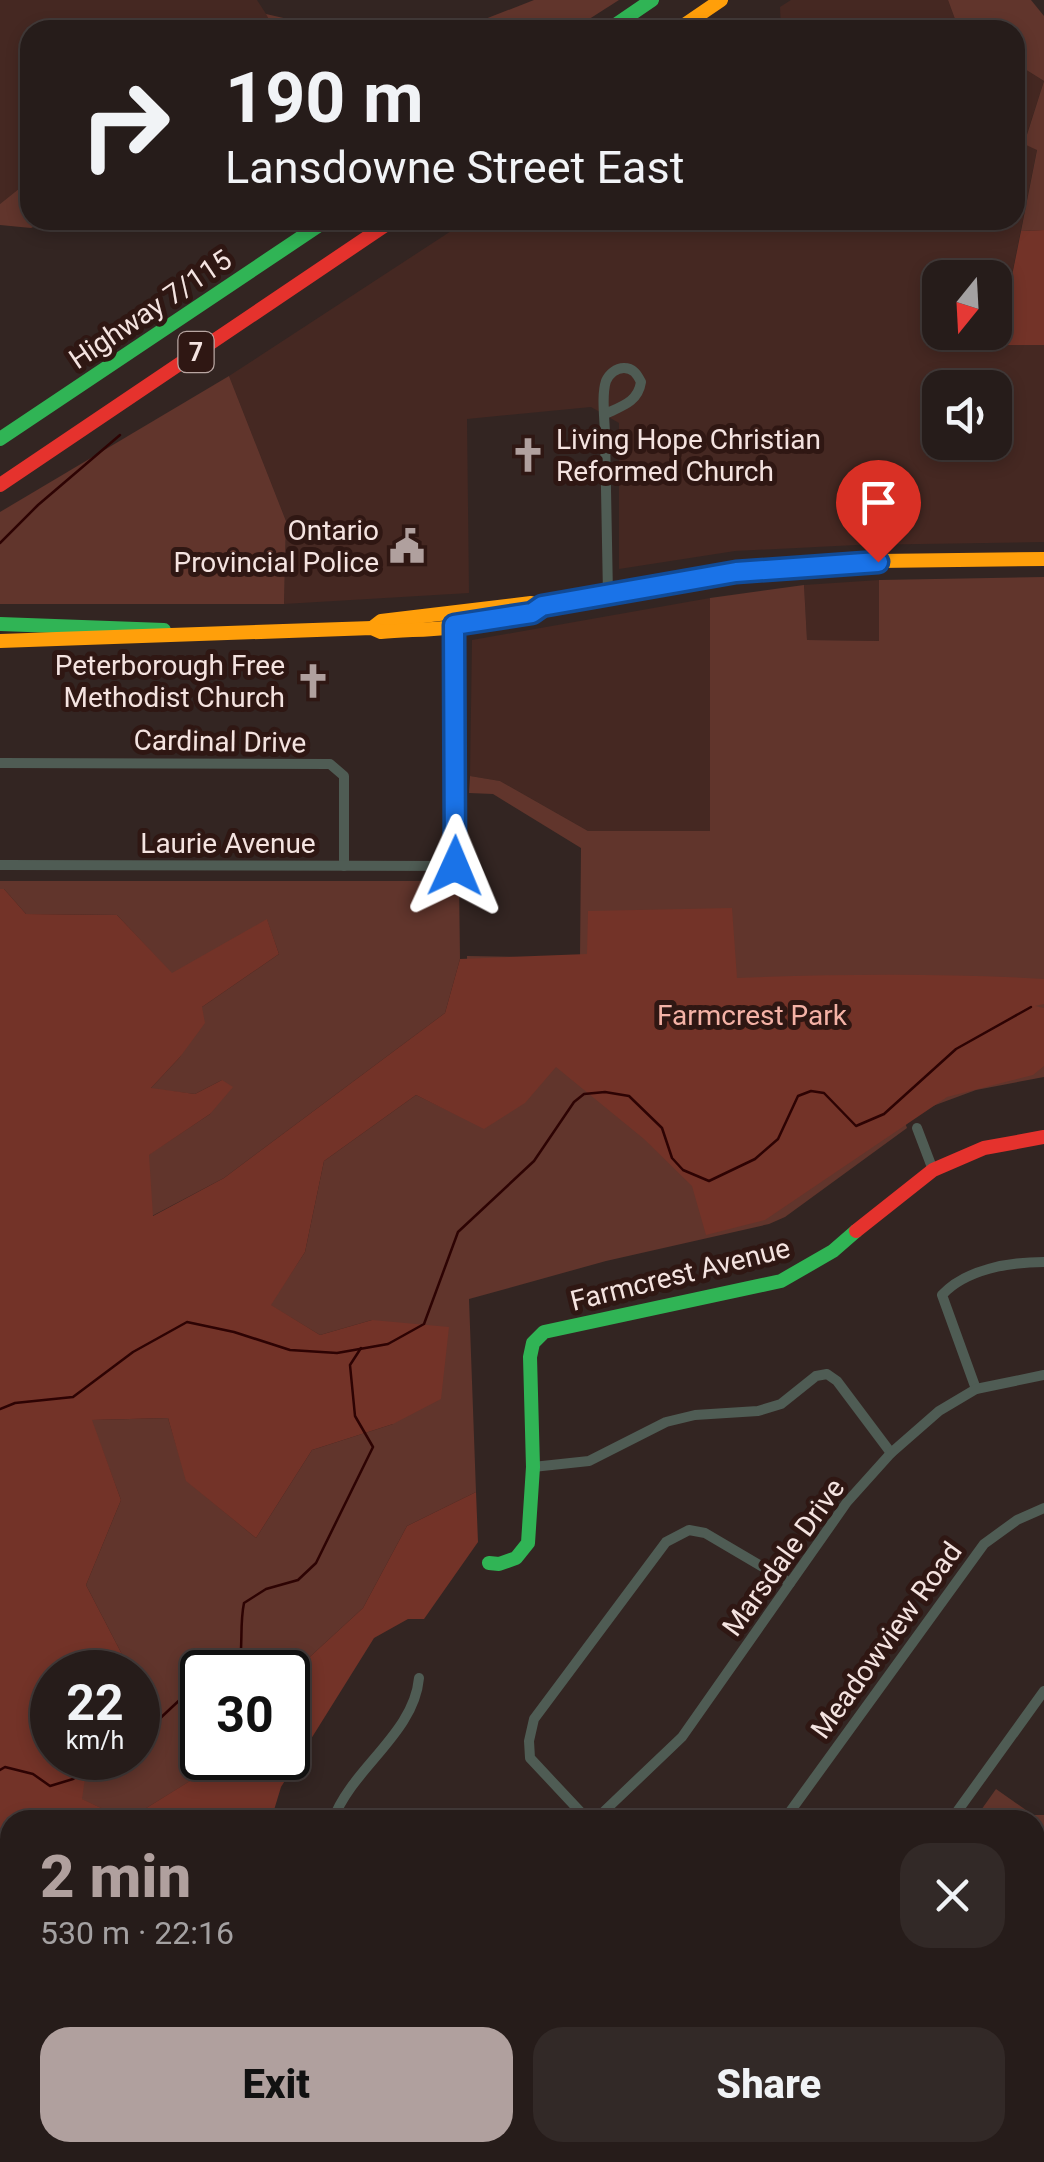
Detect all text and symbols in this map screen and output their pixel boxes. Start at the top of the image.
text: 190 m [225,57,424,139]
icon: right [60,60,190,190]
text: Lansdowne Street East [225,141,684,194]
street label: Highway 7/115 [62,242,238,376]
north arrow [922,260,1012,350]
map controls [922,260,1012,460]
road number: 7 [178,332,214,372]
button: sound [922,370,1012,460]
place label: Living Hope Christian Reformed Church [556,423,821,488]
church icon: Living Hope Christian Reformed Church [509,436,547,474]
pin [836,460,921,563]
icon: arrive [851,475,906,530]
place label: Ontario Provincial Police [173,514,379,579]
public building icon: Ontario Provincial Police [388,527,426,565]
place label: Peterborough Free Methodist Church [55,649,285,714]
church icon: Peterborough Free Methodist Church [294,662,332,700]
street label: Cardinal Drive [133,723,307,760]
position arrow [403,814,507,918]
street label: Laurie Avenue [140,827,316,860]
park label: Farmcrest Park [657,999,848,1032]
street label: Farmcrest Avenue [567,1231,793,1318]
street label: Marsdale Drive [715,1472,851,1642]
street label: Meadowview Road [804,1536,969,1745]
speed limit sign: 30 [180,1650,310,1780]
text: 22 [66,1674,124,1732]
text: km/h [66,1726,124,1755]
text: 2 min [40,1841,191,1912]
button: close [900,1843,1005,1948]
text: 530 m · 22:16 [40,1914,234,1952]
button: Exit [40,2027,513,2142]
button: Share [533,2027,1005,2142]

